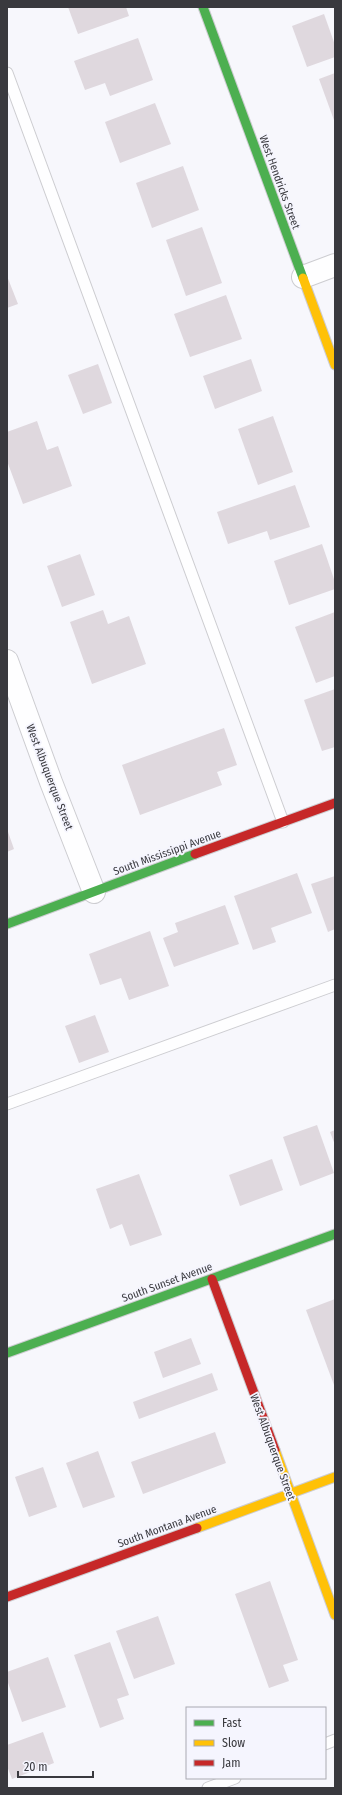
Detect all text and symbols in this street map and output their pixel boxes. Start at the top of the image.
street label: West Hendricks Street [256,133,303,231]
street label: West Albuquerque Street [23,723,76,832]
street label: South Mississippi Avenue [111,827,223,878]
street label: South Sunset Avenue [120,1260,214,1305]
street label: West Albuquerque Street [247,1392,298,1502]
street label: South Montana Avenue [116,1503,218,1550]
legend [186,1707,326,1779]
text: Fast [222,1716,241,1730]
text: Slow [222,1736,245,1750]
scale bar [18,1753,93,1779]
text: Jam [222,1756,240,1770]
text: 20 m [24,1760,48,1774]

